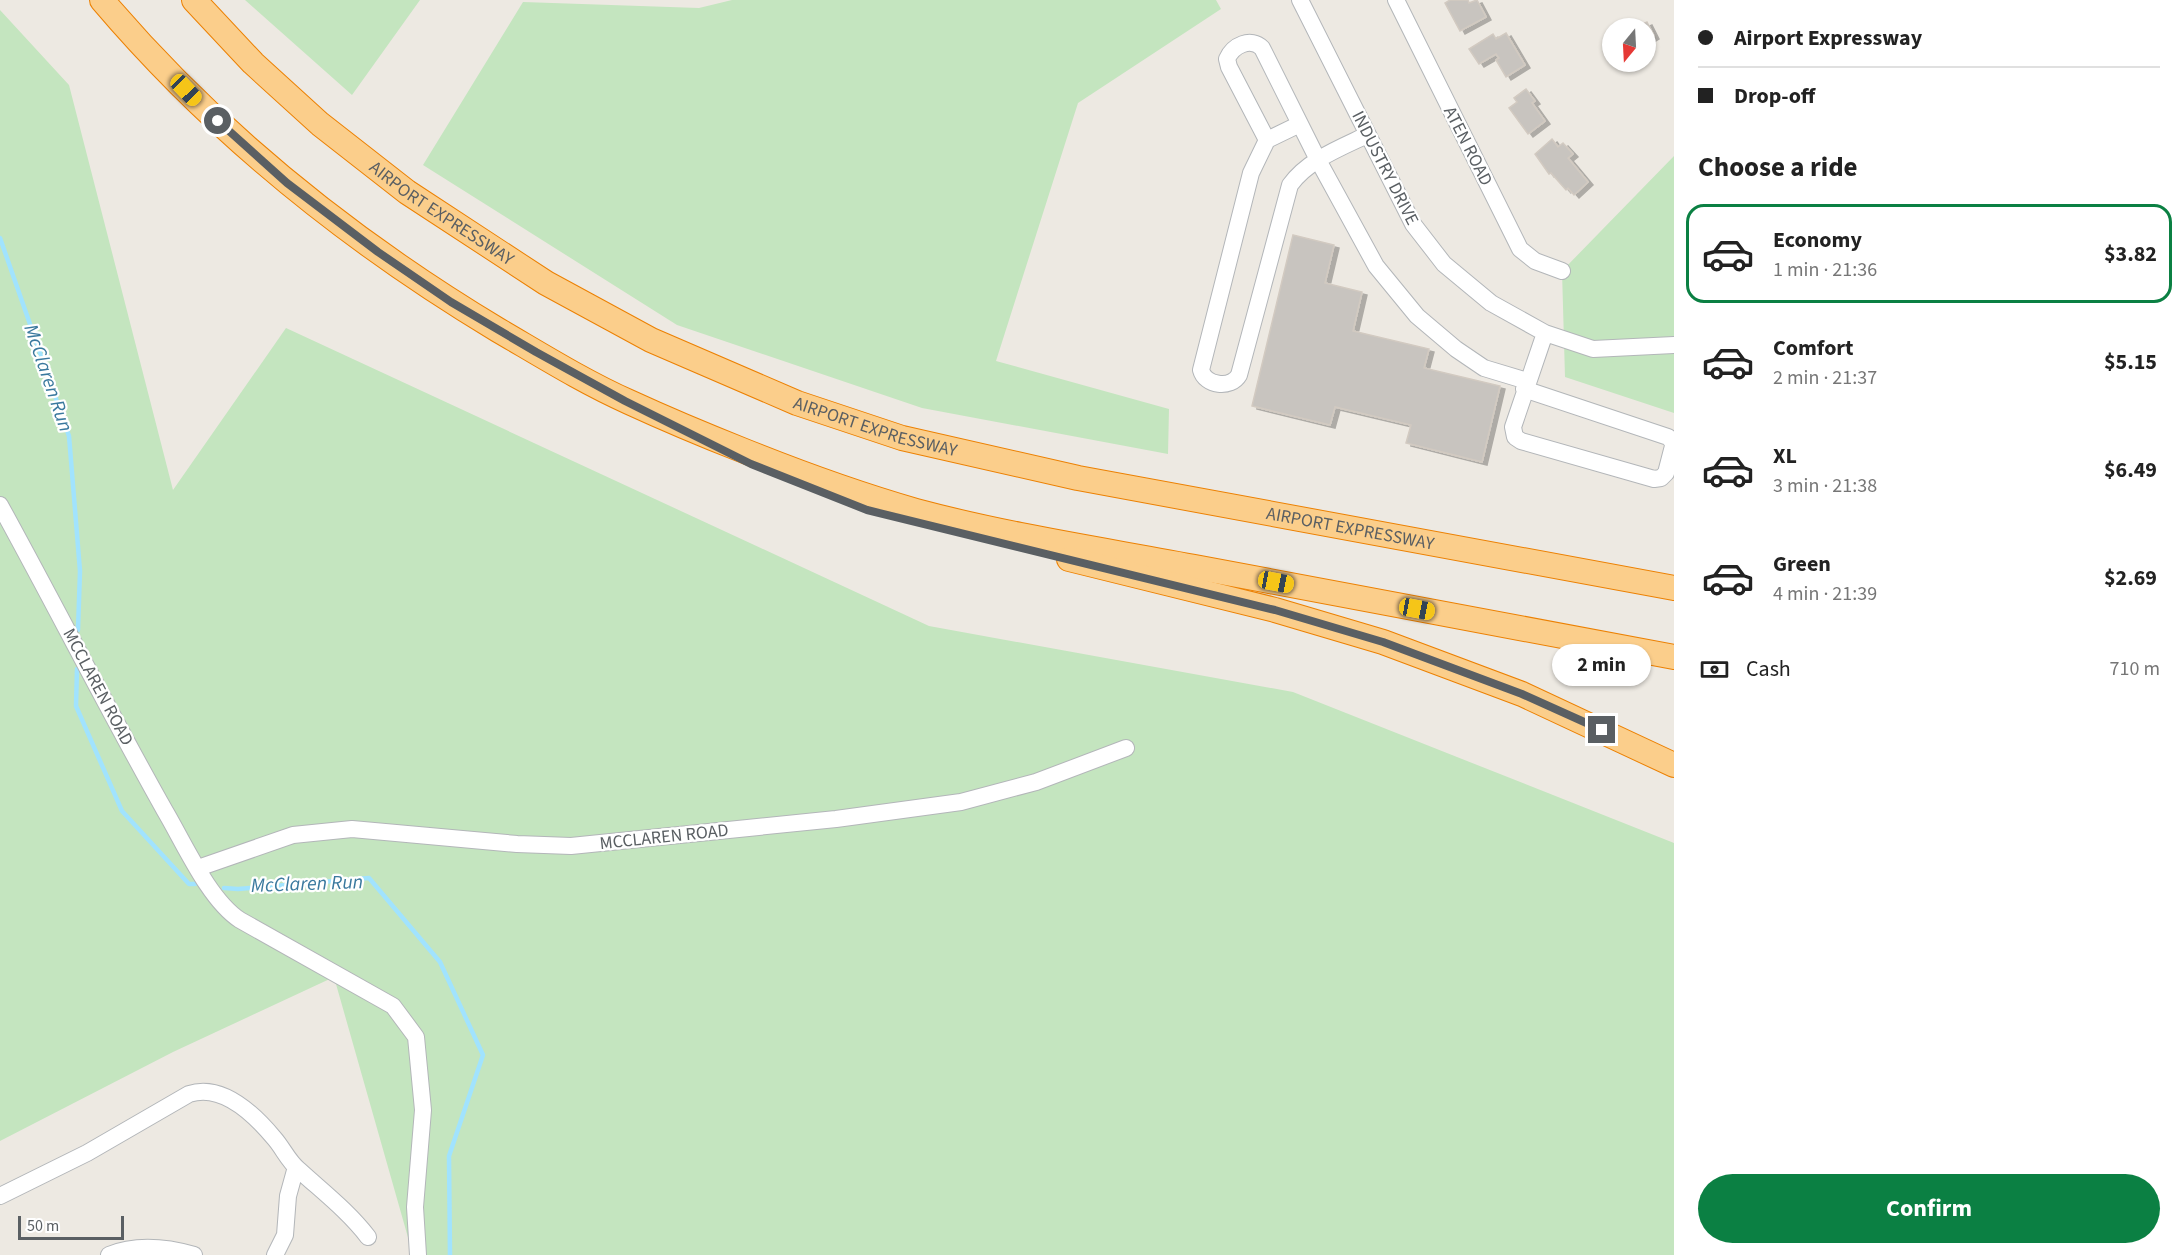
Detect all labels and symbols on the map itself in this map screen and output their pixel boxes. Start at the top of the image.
north arrow [1602,18,1656,72]
car [167,71,205,109]
street label: ATEN ROAD [1437,102,1499,190]
route start [204,107,231,134]
street label: INDUSTRY DRIVE [1345,107,1425,229]
street label: AIRPORT EXPRESSWAY [364,155,519,272]
water label: McClaren Run [16,320,80,436]
street label: AIRPORT EXPRESSWAY [790,390,960,463]
street label: AIRPORT EXPRESSWAY [1264,501,1437,556]
car [1257,570,1295,594]
car [1398,597,1436,621]
street label: MCCLAREN ROAD [57,624,139,750]
callout: 2 min [1552,643,1652,685]
route end [1588,716,1615,743]
street label: MCCLAREN ROAD [598,818,730,856]
water label: McClaren Run [250,868,364,900]
scale bar [18,1213,124,1240]

